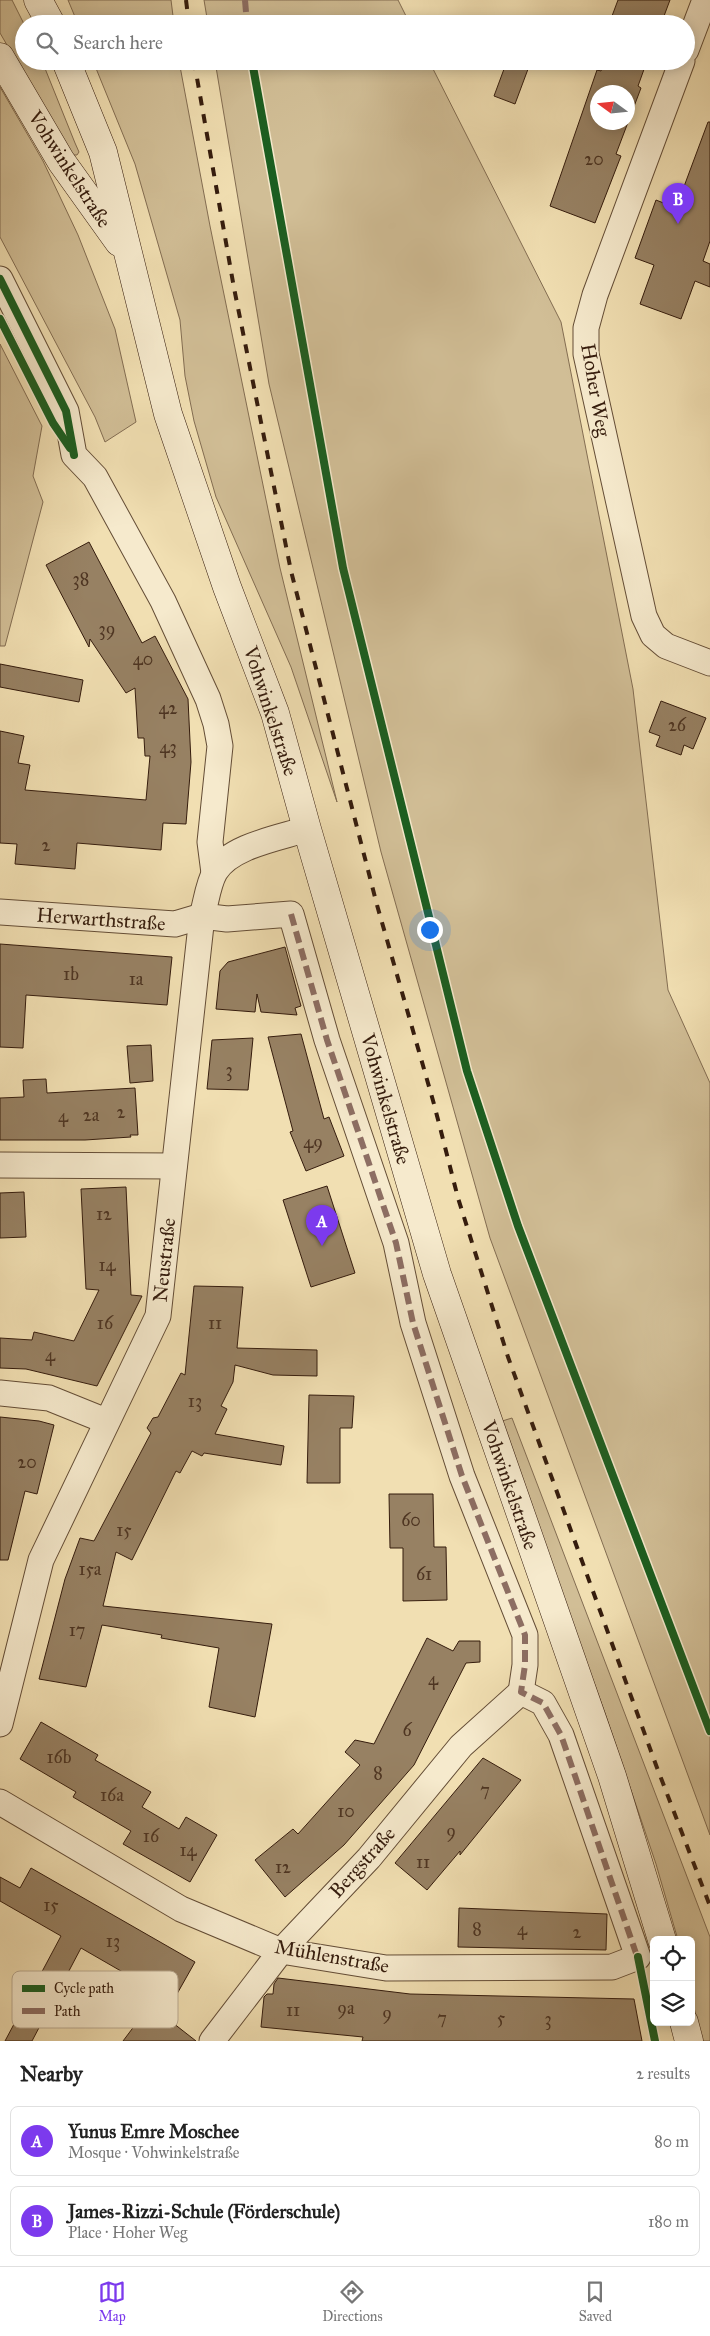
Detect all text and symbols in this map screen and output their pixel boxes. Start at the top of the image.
search box [15,15,695,70]
icon: search [33,29,61,57]
text: Search here [73,31,163,54]
north arrow [590,85,635,130]
street label: Vohwinkelstraße [23,105,117,232]
house number: 20 [584,148,604,170]
pin: B [662,183,694,224]
street label: Hoher Weg [575,342,616,439]
house number: 38 [73,568,89,590]
house number: 39 [99,618,115,640]
street label: Vohwinkelstraße [238,642,303,779]
house number: 40 [133,648,153,670]
house number: 42 [159,697,178,719]
house number: 26 [668,714,687,736]
house number: 43 [159,736,177,758]
house number: 2 [42,834,51,856]
street label: Herwarthstraße [36,903,166,935]
your location [417,917,443,943]
house number: 1b [63,963,79,985]
house number: 1a [129,968,144,990]
street label: Vohwinkelstraße [356,1030,416,1167]
house number: 3 [225,1059,233,1081]
house number: 2 [117,1101,126,1123]
house number: 2a [83,1104,100,1126]
house number: 4 [58,1105,69,1127]
house number: 49 [303,1131,323,1153]
house number: 12 [96,1203,112,1225]
pin: A [306,1205,338,1246]
street label: Neustraße [148,1217,180,1303]
house number: 14 [98,1254,117,1276]
house number: 16 [97,1312,114,1334]
house number: 11 [208,1312,222,1334]
house number: 4 [45,1344,56,1366]
house number: 13 [188,1390,202,1412]
street label: Vohwinkelstraße [476,1416,543,1553]
house number: 20 [17,1451,37,1473]
house number: 60 [401,1509,421,1531]
house number: 15 [116,1519,132,1541]
house number: 15a [79,1558,102,1580]
house number: 61 [416,1563,432,1585]
house number: 17 [69,1619,85,1641]
house number: 4 [428,1668,439,1690]
house number: 6 [402,1719,412,1741]
house number: 16b [46,1746,72,1768]
house number: 8 [373,1762,383,1784]
house number: 7 [480,1779,490,1801]
house number: 16a [100,1784,124,1806]
house number: 10 [337,1800,355,1822]
house number: 9 [446,1820,456,1842]
street label: Bergstraße [324,1821,401,1903]
house number: 16 [143,1825,160,1847]
house number: 14 [179,1839,198,1861]
house number: 11 [416,1851,430,1873]
house number: 12 [275,1856,291,1878]
house number: 15 [43,1894,59,1916]
house number: 8 [472,1918,482,1940]
house number: 4 [517,1918,528,1940]
house number: 2 [573,1921,582,1943]
house number: 13 [106,1930,120,1952]
street label: Mühlenstraße [273,1934,391,1978]
map controls [650,1936,695,2026]
button: locate [650,1936,695,1981]
legend [12,1971,178,2028]
text: Cycle path [54,1980,114,1997]
button: layers [650,1981,695,2026]
house number: 9a [337,1997,355,2019]
house number: 11 [286,1999,300,2021]
house number: 9 [382,2002,392,2024]
text: Path [54,2003,81,2020]
house number: 7 [437,2007,447,2029]
house number: 5 [497,2007,506,2029]
house number: 3 [544,2008,552,2030]
text: Nearby [20,2061,83,2087]
text: 2 results [636,2064,690,2083]
text: Yunus Emre Moschee [68,2120,239,2143]
text: A [32,2132,42,2151]
text: 80 m [654,2132,689,2151]
text: Mosque · Vohwinkelstraße [68,2143,239,2162]
text: James-Rizzi-Schule (Förderschule) [68,2200,340,2223]
text: B [32,2212,42,2231]
text: 180 m [648,2212,689,2231]
text: Place · Hoher Weg [68,2223,187,2242]
tab: Map [98,2278,126,2325]
tab: Directions [322,2278,383,2325]
tab: Saved [579,2278,612,2325]

